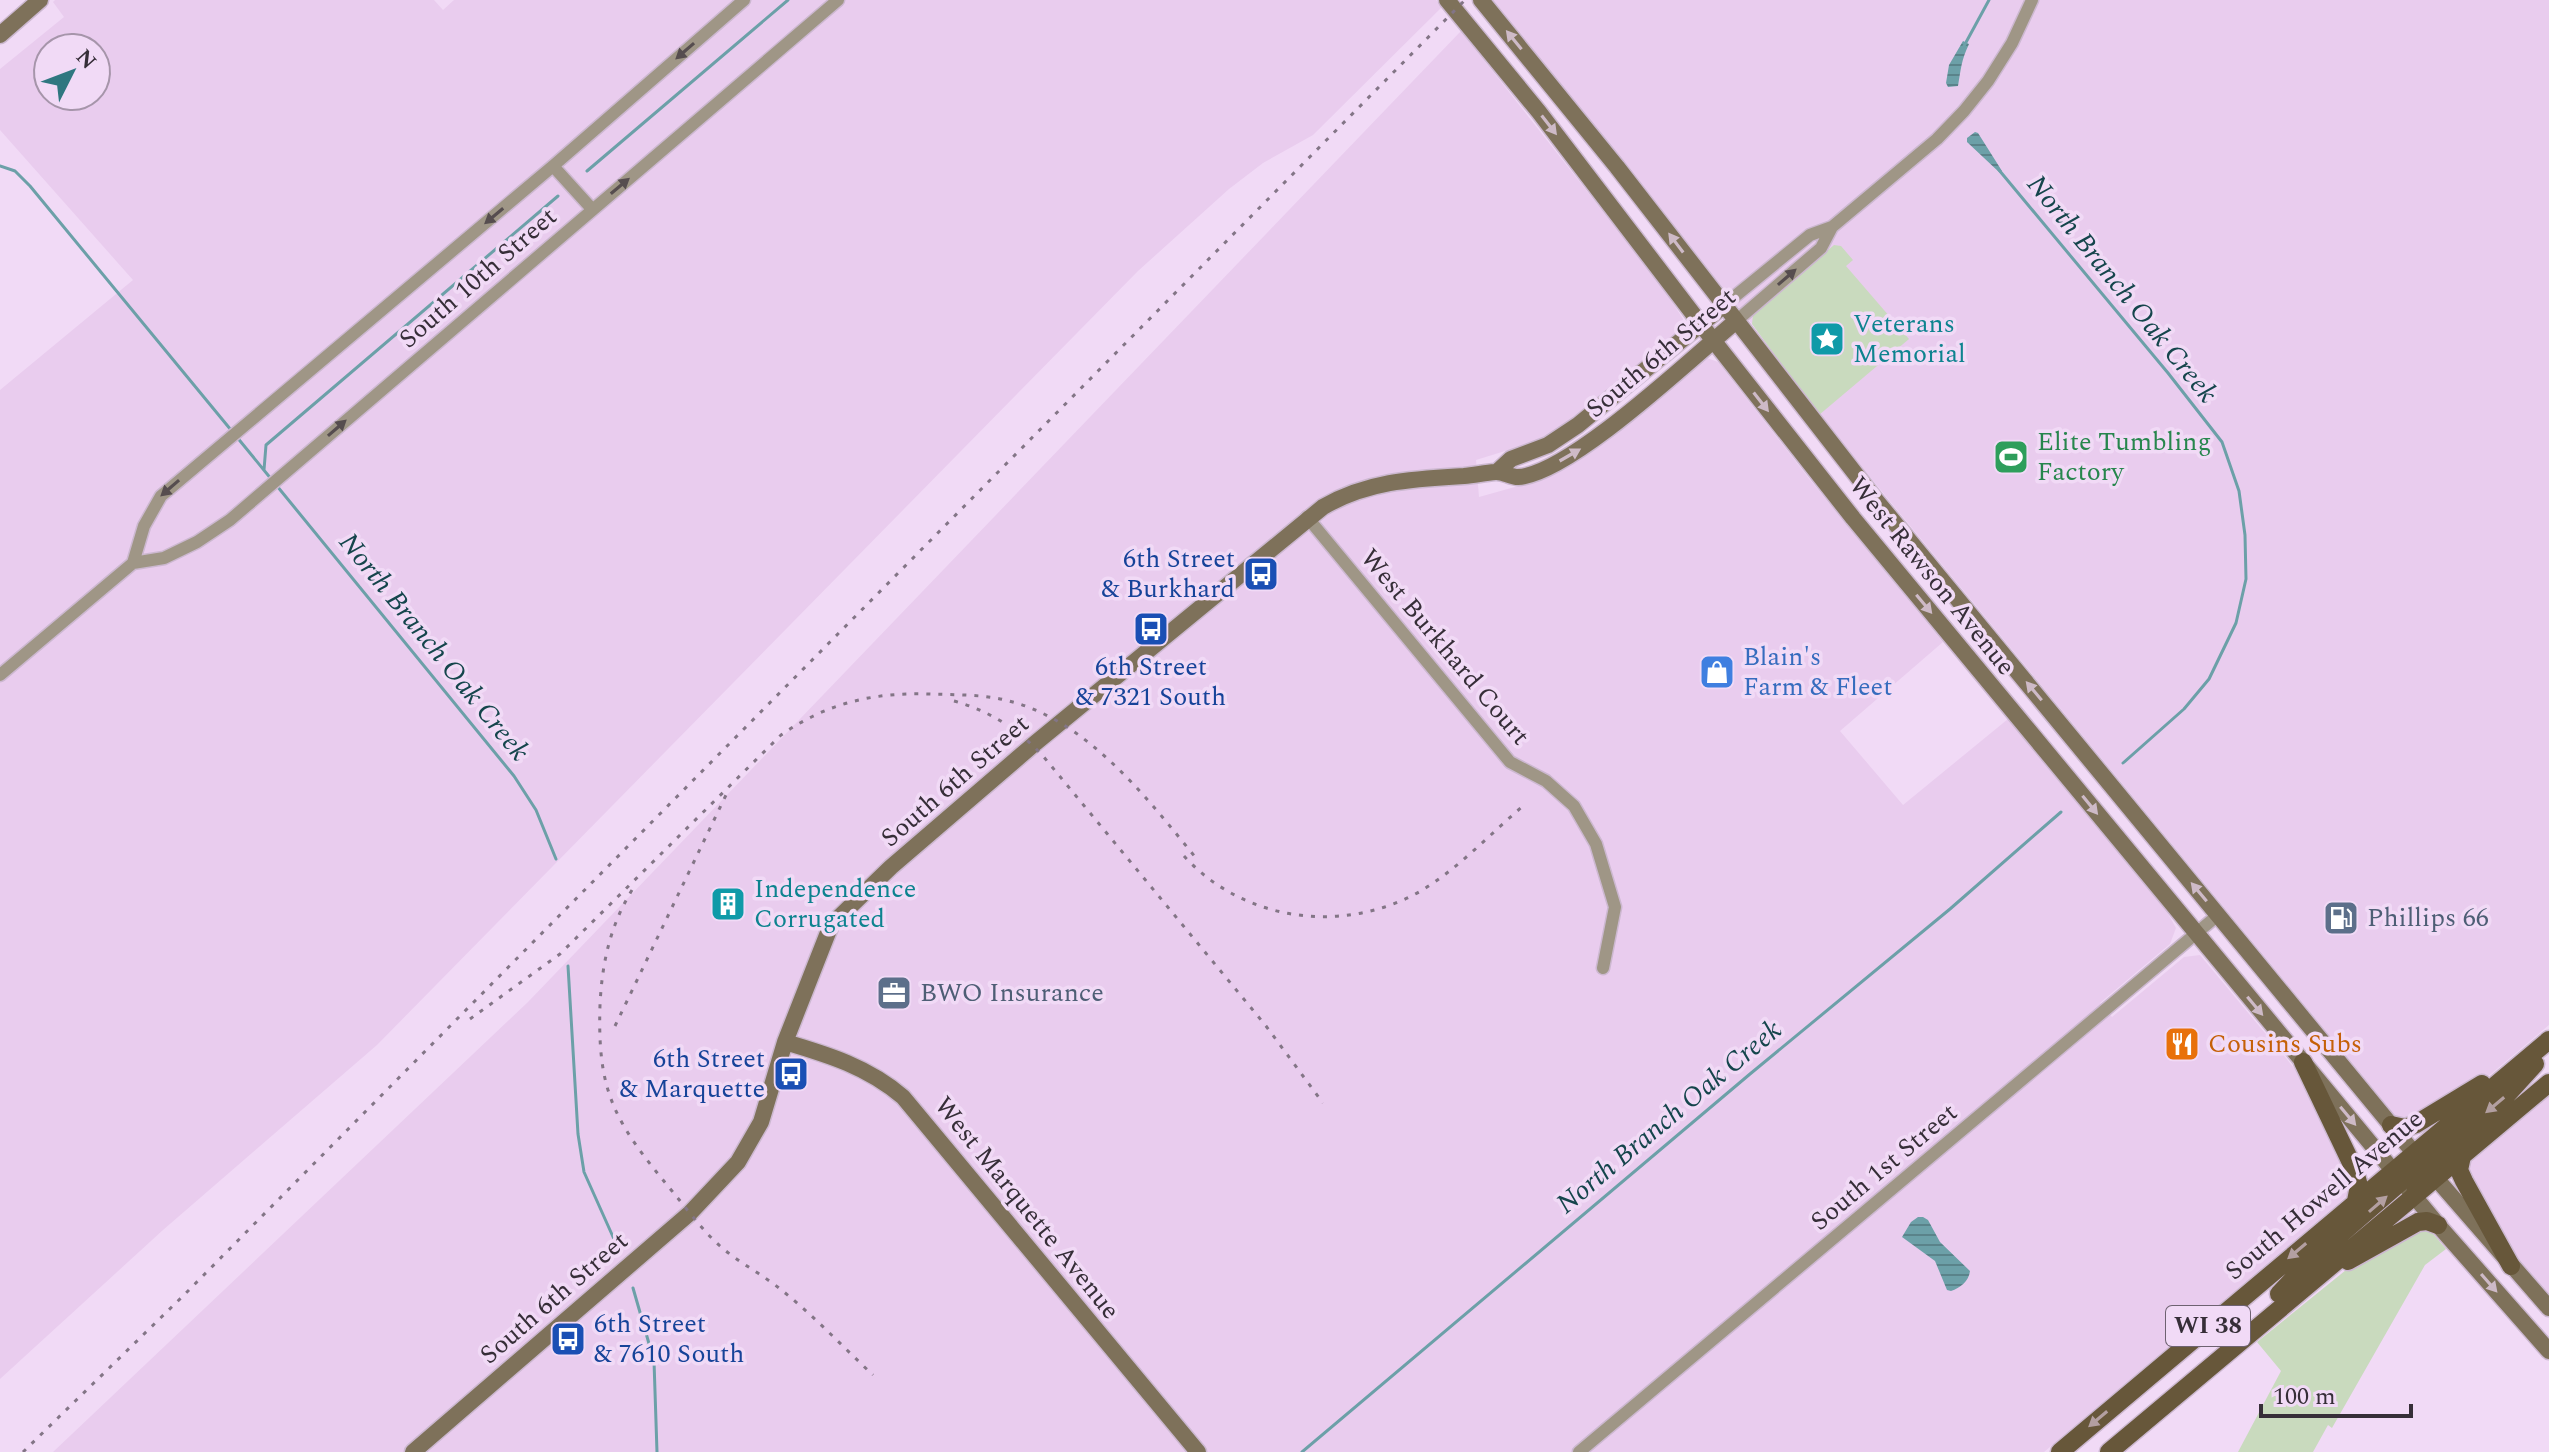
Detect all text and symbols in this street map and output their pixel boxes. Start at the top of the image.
one-way arrow [1506,30,1523,50]
north arrow [32,32,112,112]
text: N [67,42,104,77]
one-way arrow [675,42,695,59]
one-way arrow [1541,115,1557,135]
water label: North Branch Oak Creek [2016,165,2228,413]
one-way arrow [610,177,629,195]
street label: South 10th Street [390,198,566,358]
one-way arrow [484,207,504,224]
one-way arrow [1669,233,1685,254]
one-way arrow [1777,269,1797,286]
street label: South 6th Street [1577,278,1745,428]
place label: Veterans Memorial [1853,304,1966,374]
place icon: Veterans Memorial [1808,320,1846,358]
one-way arrow [1752,392,1769,412]
one-way arrow [328,419,347,437]
place label: Elite Tumbling Factory [2037,422,2212,492]
sports icon: Elite Tumbling Factory [1992,438,2030,476]
one-way arrow [1559,448,1581,462]
street label: West Rawson Avenue [1839,468,2025,684]
one-way arrow [161,479,181,496]
water label: North Branch Oak Creek [328,523,540,771]
place label: 6th Street & Burkhard [1102,539,1235,609]
street label: West Burkhard Court [1350,540,1540,754]
bus stop icon: 6th Street & Burkhard [1242,555,1280,593]
one-way arrow [1915,594,1932,614]
bus stop icon: 6th Street & 7321 South [1132,610,1170,648]
place label: Blain's Farm & Fleet [1743,637,1892,707]
place label: 6th Street & 7321 South [1076,647,1226,717]
shop icon: Blain's Farm & Fleet [1698,653,1736,691]
one-way arrow [2026,681,2042,701]
street label: South 6th Street [872,705,1038,857]
one-way arrow [2081,795,2097,815]
place label: Independence Corrugated [754,869,916,939]
one-way arrow [2191,882,2208,902]
building icon: Independence Corrugated [709,885,747,923]
place label: Phillips 66 [2367,898,2489,938]
fuel station icon: Phillips 66 [2322,899,2360,937]
place label: BWO Insurance [920,973,1104,1013]
office icon: BWO Insurance [875,974,913,1012]
one-way arrow [2246,995,2263,1015]
water label: North Branch Oak Creek [1546,1009,1792,1225]
place label: Cousins Subs [2208,1024,2362,1064]
restaurant icon: Cousins Subs [2163,1025,2201,1063]
place label: 6th Street & Marquette [620,1039,765,1109]
bus stop icon: 6th Street & Marquette [772,1055,810,1093]
street label: West Marquette Avenue [924,1088,1130,1328]
street label: South 1st Street [1802,1093,1966,1241]
one-way arrow [2485,1096,2505,1113]
street label: South Howell Avenue [2216,1100,2432,1290]
one-way arrow [2339,1106,2356,1126]
one-way arrow [2368,1195,2387,1213]
street label: South 6th Street [471,1222,637,1374]
one-way arrow [2287,1242,2307,1259]
one-way arrow [2480,1273,2497,1293]
place label: 6th Street & 7610 South [594,1304,744,1374]
road number: WI 38 [2166,1306,2250,1346]
bus stop icon: 6th Street & 7610 South [549,1320,587,1358]
scale bar [2261,1368,2411,1418]
text: 100 m [2273,1379,2336,1415]
one-way arrow [2089,1410,2109,1427]

